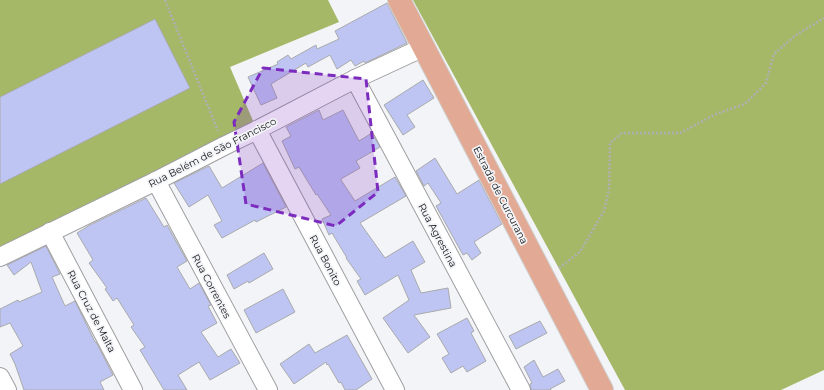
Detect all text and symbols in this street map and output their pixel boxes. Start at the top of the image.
street label: Rua Belém de São Francisco [146,114,278,190]
street label: Estrada de Curcurana [470,144,531,246]
street label: Rua Agrestina [415,201,460,269]
street label: Rua Bonito [307,233,344,288]
street label: Rua Correntes [189,252,234,321]
street label: Rua Cruz de Malta [64,268,119,355]

